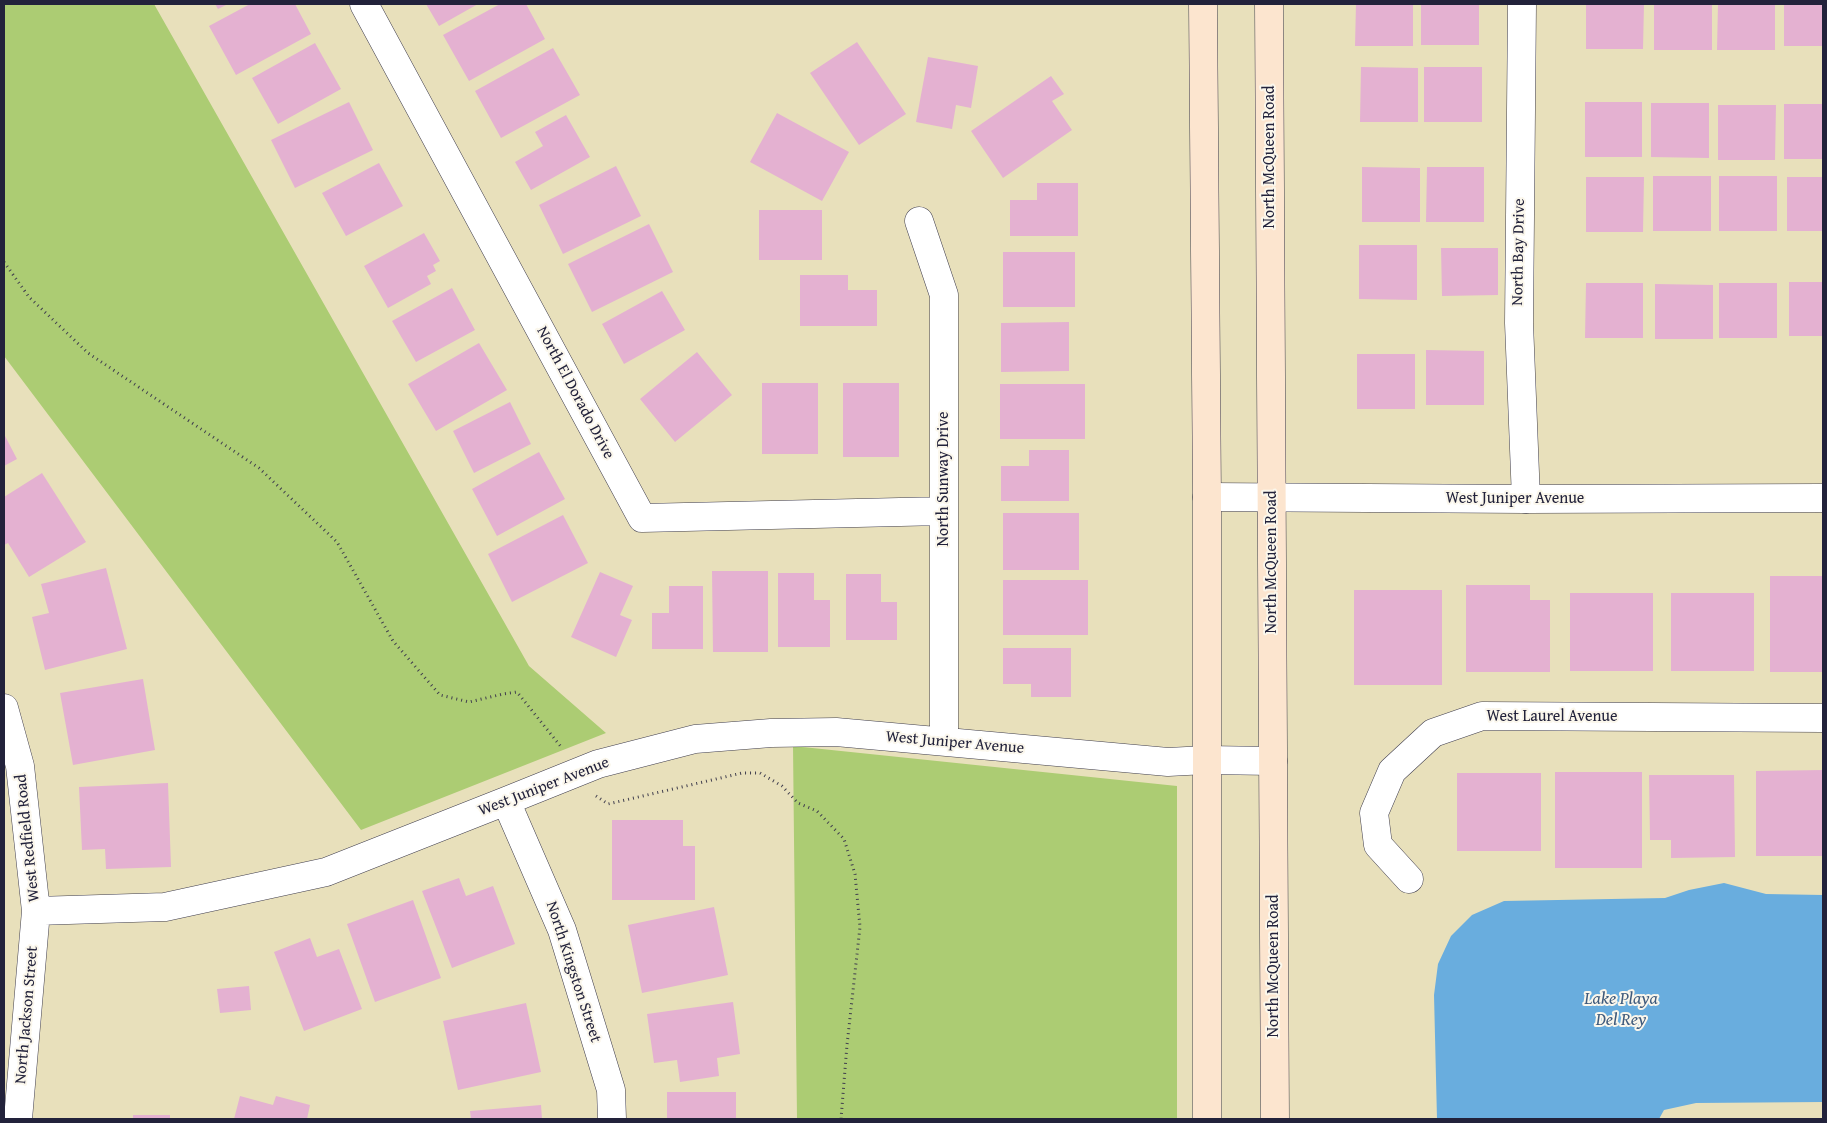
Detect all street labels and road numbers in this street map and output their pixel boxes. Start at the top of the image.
street label: North McQueen Road [1260,86,1280,228]
street label: North Bay Drive [1508,198,1530,306]
street label: North El Dorado Drive [532,323,618,463]
street label: North Sunway Drive [934,412,954,546]
street label: West Juniper Avenue [1446,489,1584,509]
street label: North McQueen Road [1262,491,1282,633]
street label: West Laurel Avenue [1486,707,1618,727]
street label: West Juniper Avenue [885,727,1025,759]
street label: West Juniper Avenue [476,753,612,821]
street label: West Redfield Road [12,773,44,903]
street label: North McQueen Road [1264,895,1284,1037]
street label: North Kingston Street [541,899,605,1045]
street label: North Jackson Street [11,945,43,1085]

